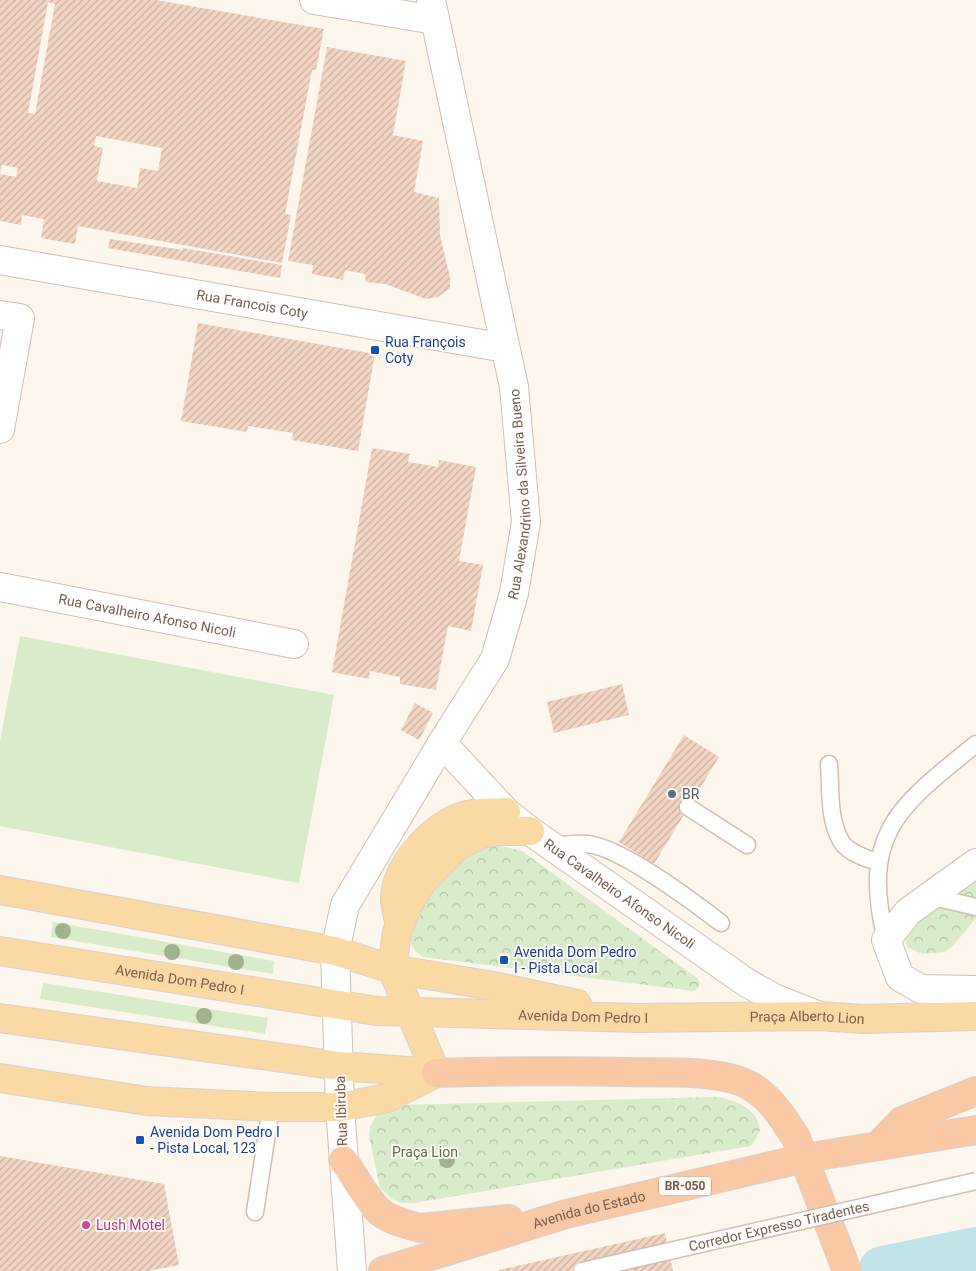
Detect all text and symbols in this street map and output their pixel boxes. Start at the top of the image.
street label: Rua Francois Coty [195,286,309,322]
place label: Rua François Coty [385,334,466,366]
marker: Rua François Coty [369,344,381,356]
street label: Rua Alexandrino da Silveira Bueno [505,388,534,601]
street label: Rua Cavalheiro Afonso Nicoli [57,591,237,641]
place label: BR [682,786,700,802]
marker: BR [666,788,678,800]
street label: Rua Cavalheiro Afonso Nicoli [541,835,698,952]
place label: Avenida Dom Pedro I - Pista Local [514,944,637,976]
marker: Avenida Dom Pedro I - Pista Local [498,954,510,966]
street label: Avenida Dom Pedro I [114,961,245,998]
street label: Avenida Dom Pedro I [518,1007,648,1026]
street label: Praça Alberto Lion [750,1008,865,1027]
street label: Rua Ibiruba [332,1076,350,1146]
place label: Avenida Dom Pedro I - Pista Local, 123 [150,1124,280,1156]
marker: Avenida Dom Pedro I - Pista Local, 123 [134,1134,146,1146]
park label: Praça Lion [392,1144,458,1160]
road number: BR-050 [659,1176,711,1196]
street label: Avenida do Estado [531,1188,647,1232]
street label: Corredor Expresso Tiradentes [687,1198,871,1254]
place label: Lush Motel [96,1217,165,1233]
marker: Lush Motel [80,1219,92,1231]

